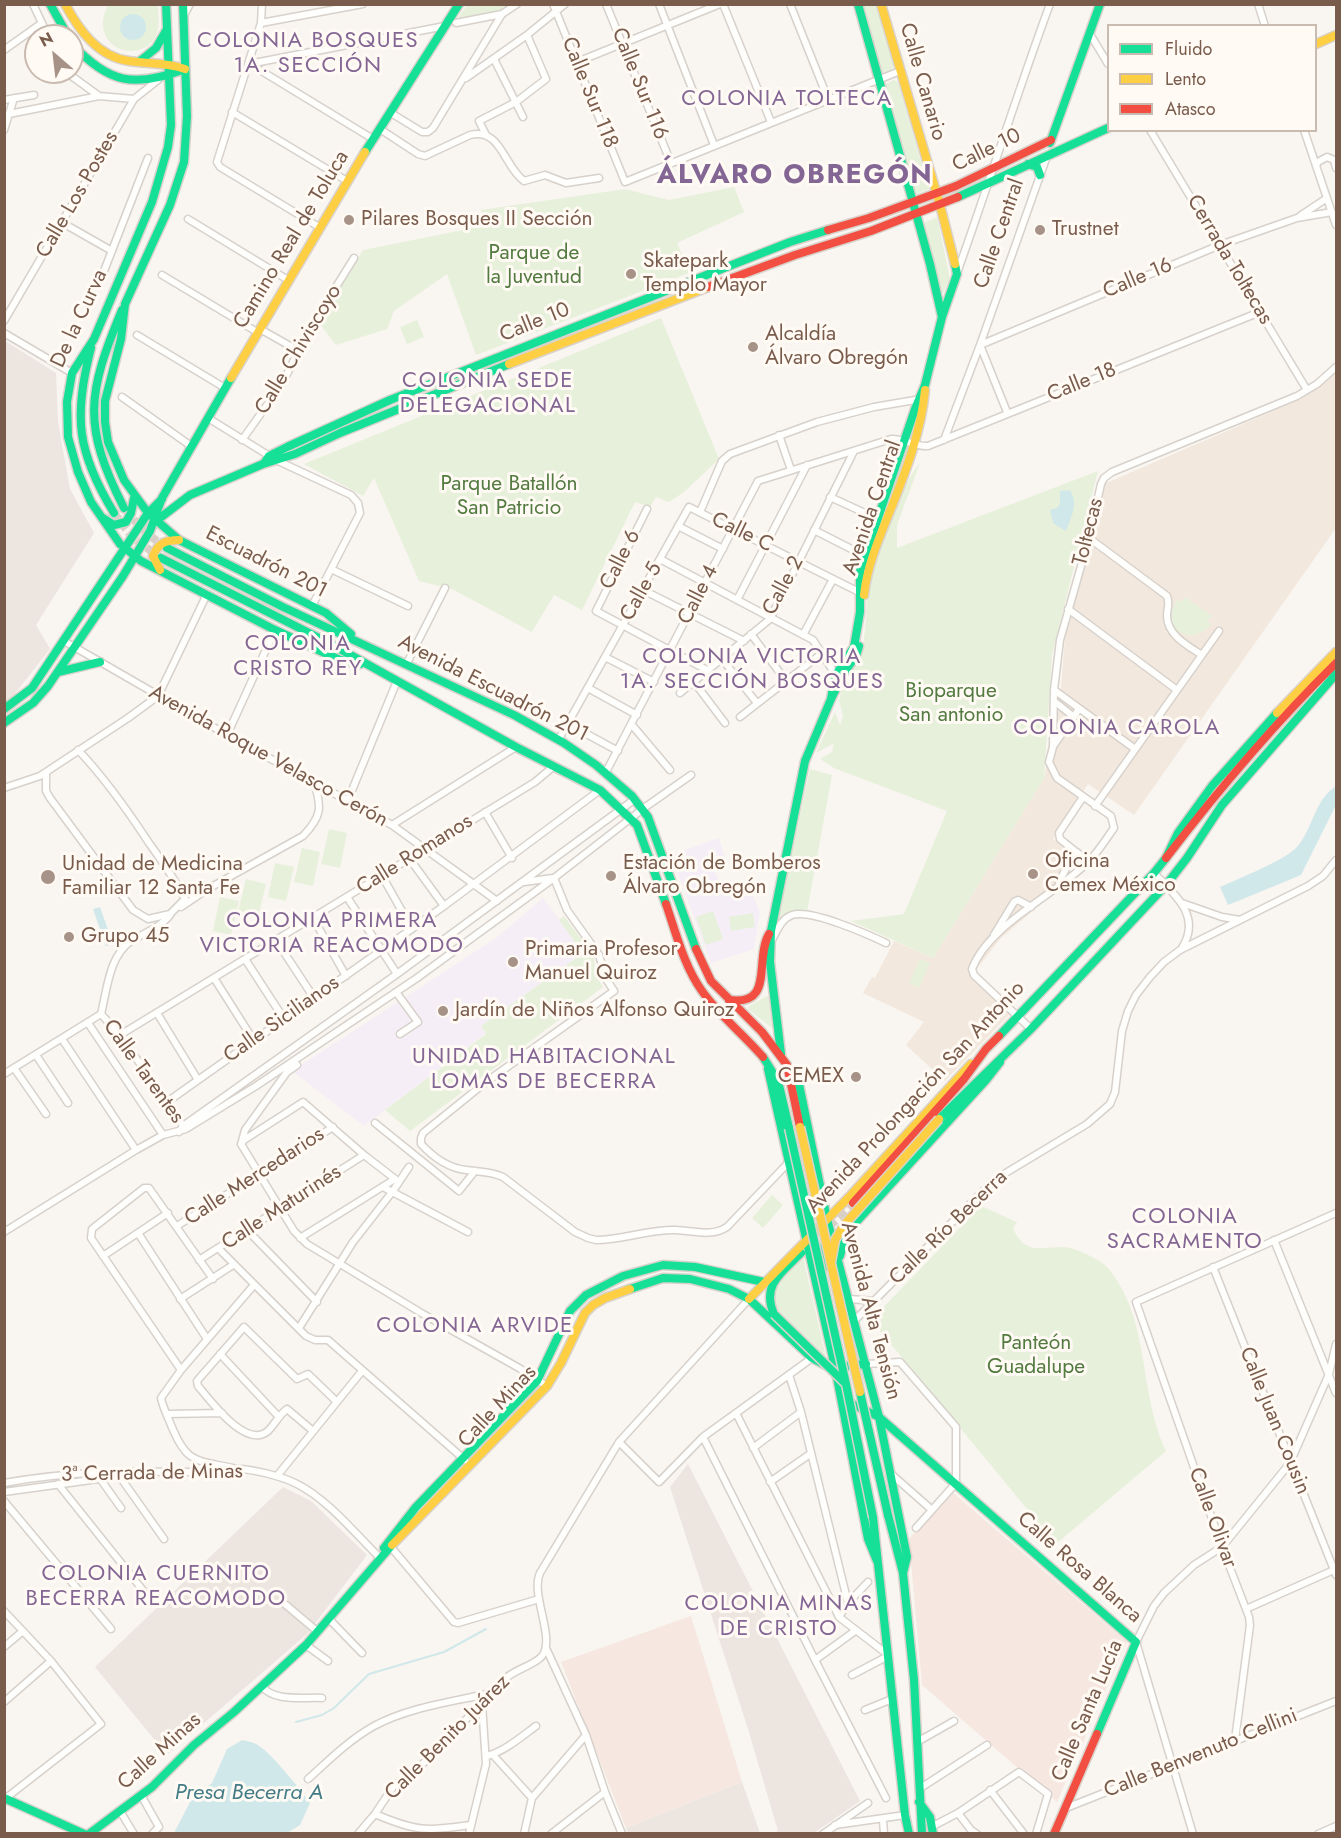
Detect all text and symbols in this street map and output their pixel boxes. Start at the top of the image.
street label: Calle Canario [893,20,951,144]
north arrow [24,24,84,84]
street label: Calle Sur 116 [605,24,673,144]
legend [1107,24,1317,132]
text: N [35,26,57,53]
district label: COLONIA BOSQUES 1A. SECCIÓN [197,29,419,80]
street label: Calle Sur 118 [555,34,623,152]
text: Fluido [1165,36,1212,62]
text: Lento [1165,66,1206,92]
district label: COLONIA TOLTECA [681,87,893,113]
text: Atasco [1165,96,1216,122]
street label: Calle 10 [949,124,1025,178]
street label: Calle Los Postes [32,127,124,263]
street label: Camino Real de Toluca [229,146,355,334]
district label: ÁLVARO OBREGÓN [657,160,933,192]
street label: Calle Central [969,176,1031,292]
street label: Cerrada Toltecas [1180,191,1278,329]
place label: Pilares Bosques II Sección [361,207,593,233]
marker: Pilares Bosques II Sección [342,213,356,227]
place label: Trustnet [1052,217,1119,243]
marker: Trustnet [1033,223,1047,237]
park label: Parque de la Juventud [486,241,582,291]
place label: Skatepark Templo Mayor [643,249,767,299]
street label: Calle 16 [1100,253,1176,305]
street label: De la Curva [46,266,114,372]
marker: Skatepark Templo Mayor [624,267,638,281]
street label: Calle Chiviscoyo [250,281,348,419]
street label: Calle 10 [496,298,574,348]
place label: Alcaldía Álvaro Obregón [765,322,908,372]
marker: Alcaldía Álvaro Obregón [746,340,760,354]
street label: Calle 18 [1044,358,1120,408]
district label: COLONIA SEDE DELEGACIONAL [400,369,576,420]
street label: Avenida Central [838,437,908,579]
park label: Parque Batallón San Patricio [440,472,578,522]
street label: Toltecas [1068,496,1110,568]
street label: Calle C [707,507,777,559]
street label: Escuadrón 201 [201,522,331,604]
street label: Calle 6 [595,526,647,594]
street label: Calle 2 [758,552,810,620]
street label: Calle 5 [616,558,668,626]
street label: Calle 4 [673,561,725,629]
street label: Avenida Escuadrón 201 [394,630,592,748]
district label: COLONIA CRISTO REY [233,632,363,684]
district label: COLONIA VICTORIA 1A. SECCIÓN BOSQUES [620,645,884,696]
park label: Bioparque San antonio [899,679,1003,729]
street label: Avenida Roque Velasco Cerón [144,681,392,833]
district label: COLONIA CAROLA [1013,716,1221,742]
street label: Calle Romanos [352,809,478,901]
place label: Oficina Cemex México [1045,849,1176,899]
place label: Estación de Bomberos Álvaro Obregón [623,851,821,901]
place label: Unidad de Medicina Familiar 12 Santa Fe [62,852,243,902]
marker: Oficina Cemex México [1026,867,1040,881]
marker: Unidad de Medicina Familiar 12 Santa Fe [39,868,57,886]
marker: Estación de Bomberos Álvaro Obregón [604,869,618,883]
district label: COLONIA PRIMERA VICTORIA REACOMODO [200,909,464,960]
place label: Grupo 45 [81,924,169,950]
marker: Grupo 45 [62,930,76,944]
place label: Primaria Profesor Manuel Quiroz [525,937,678,987]
marker: Primaria Profesor Manuel Quiroz [506,955,520,969]
street label: Calle Sicilianos [219,971,345,1069]
street label: Avenida Prolongación San Antonio [801,976,1031,1220]
place label: Jardín de Niños Alfonso Quiroz [455,998,734,1024]
marker: Jardín de Niños Alfonso Quiroz [436,1004,450,1018]
street label: Calle Tarentes [97,1015,189,1129]
district label: UNIDAD HABITACIONAL LOMAS DE BECERRA [412,1045,676,1096]
place label: CEMEX [778,1064,844,1090]
marker: CEMEX [849,1070,863,1084]
street label: Calle Mercedarios [180,1122,330,1232]
street label: Calle Maturinés [218,1160,346,1256]
street label: Calle Río Becerra [885,1165,1013,1291]
district label: COLONIA SACRAMENTO [1107,1205,1263,1256]
street label: Avenida Alta Tensión [834,1219,906,1403]
district label: COLONIA ARVIDE [376,1314,574,1340]
park label: Panteón Guadalupe [987,1331,1085,1381]
street label: Calle Juan Cousin [1233,1344,1315,1498]
street label: Calle Minas [454,1361,542,1453]
street label: 3ª Cerrada de Minas [61,1460,243,1488]
street label: Calle Olivar [1182,1465,1242,1571]
street label: Calle Rosa Blanca [1011,1507,1147,1629]
district label: COLONIA CUERNITO BECERRA REACOMODO [25,1562,287,1614]
district label: COLONIA MINAS DE CRISTO [685,1592,873,1644]
street label: Calle Santa Lucía [1047,1637,1129,1785]
street label: Calle Benito Juárez [380,1670,516,1806]
street label: Calle Benvenuto Cellini [1101,1704,1301,1804]
street label: Calle Minas [113,1708,207,1796]
water label: Presa Becerra A [175,1781,323,1807]

